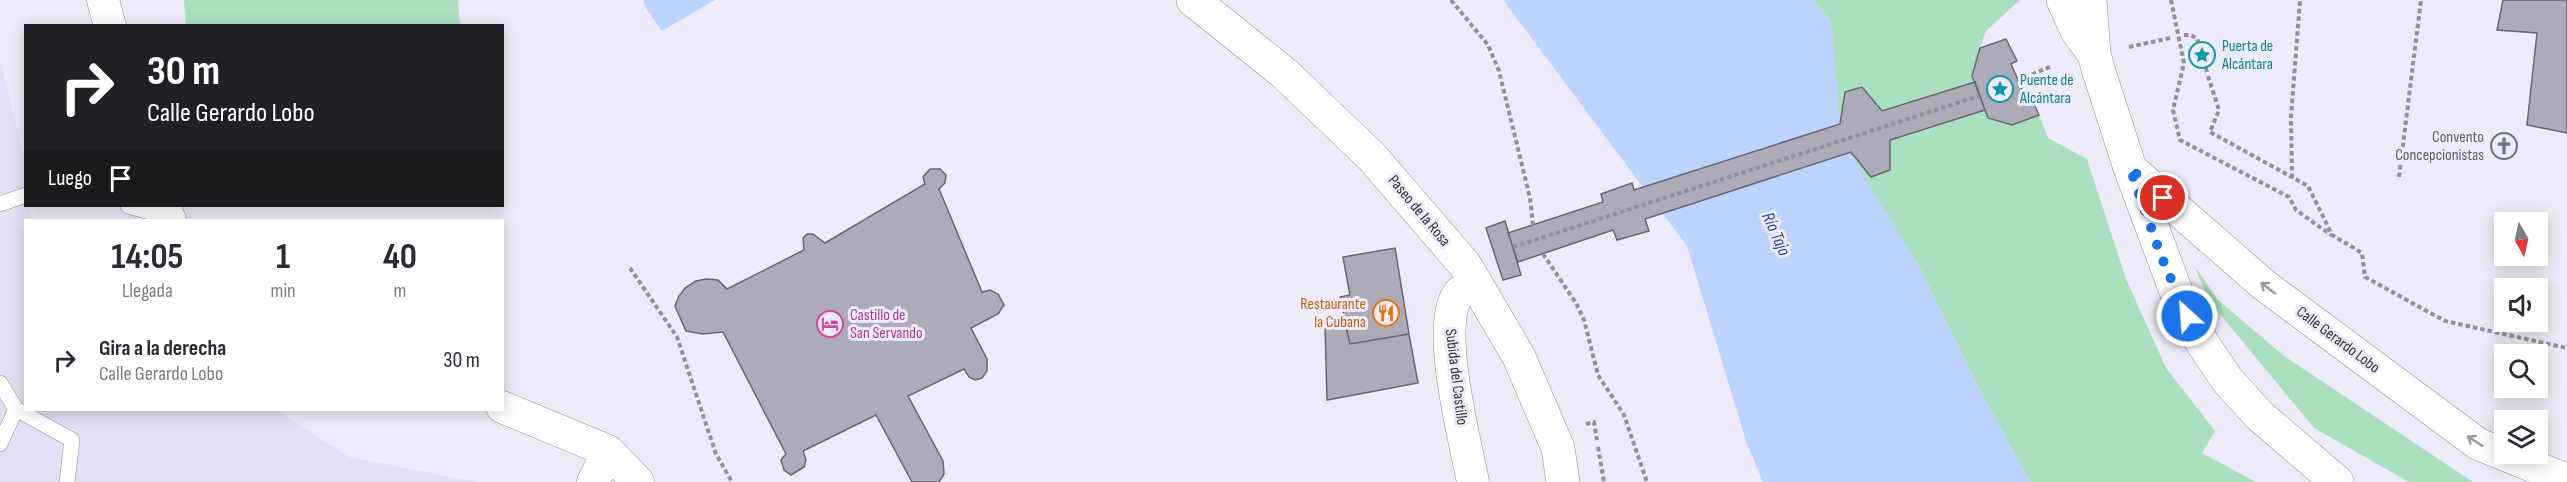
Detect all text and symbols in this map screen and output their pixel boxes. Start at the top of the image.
place label: Puerta de Alcántara [2221,37,2273,74]
place icon: Puerta de Alcántara [2187,40,2217,70]
text: 30 m [147,46,220,97]
icon: right [48,48,126,126]
place label: Puente de Alcántara [2019,71,2074,108]
place icon: Puente de Alcántara [1985,74,2015,104]
text: Calle Gerardo Lobo [147,97,315,129]
place label: Convento Concepcionistas [2395,128,2484,165]
church icon: Convento Concepcionistas [2489,131,2519,161]
icon: arrive [104,162,137,195]
text: Luego [48,165,92,192]
street label: Paseo de la Rosa [1384,172,1454,250]
pin [2137,172,2188,223]
icon: arrive [2146,181,2179,214]
water label: Río Tajo [1757,209,1795,260]
north arrow [2494,212,2548,266]
map controls [2494,212,2548,464]
text: 14:05 [111,236,183,279]
text: 1 [276,236,290,279]
text: 40 [383,236,417,279]
button: sound [2494,278,2548,332]
text: Llegada [122,279,173,303]
text: min [271,279,296,303]
text: m [393,279,406,303]
one-way arrow [2260,281,2276,294]
position arrow [2155,284,2219,348]
place label: Restaurante la Cubana [1300,295,1366,332]
restaurant icon: Restaurante la Cubana [1371,298,1401,328]
street label: Calle Gerardo Lobo [2293,303,2383,377]
place label: Castillo de San Servando [850,306,923,343]
hotel icon: Castillo de San Servando [815,309,845,339]
street label: Subida del Castillo [1441,328,1471,426]
text: Gira a la derecha [99,335,226,362]
icon: right [48,344,81,377]
button: search [2494,344,2548,398]
text: 30 m [443,347,480,374]
text: Calle Gerardo Lobo [99,362,223,386]
button: layers [2494,410,2548,464]
one-way arrow [2467,435,2484,447]

